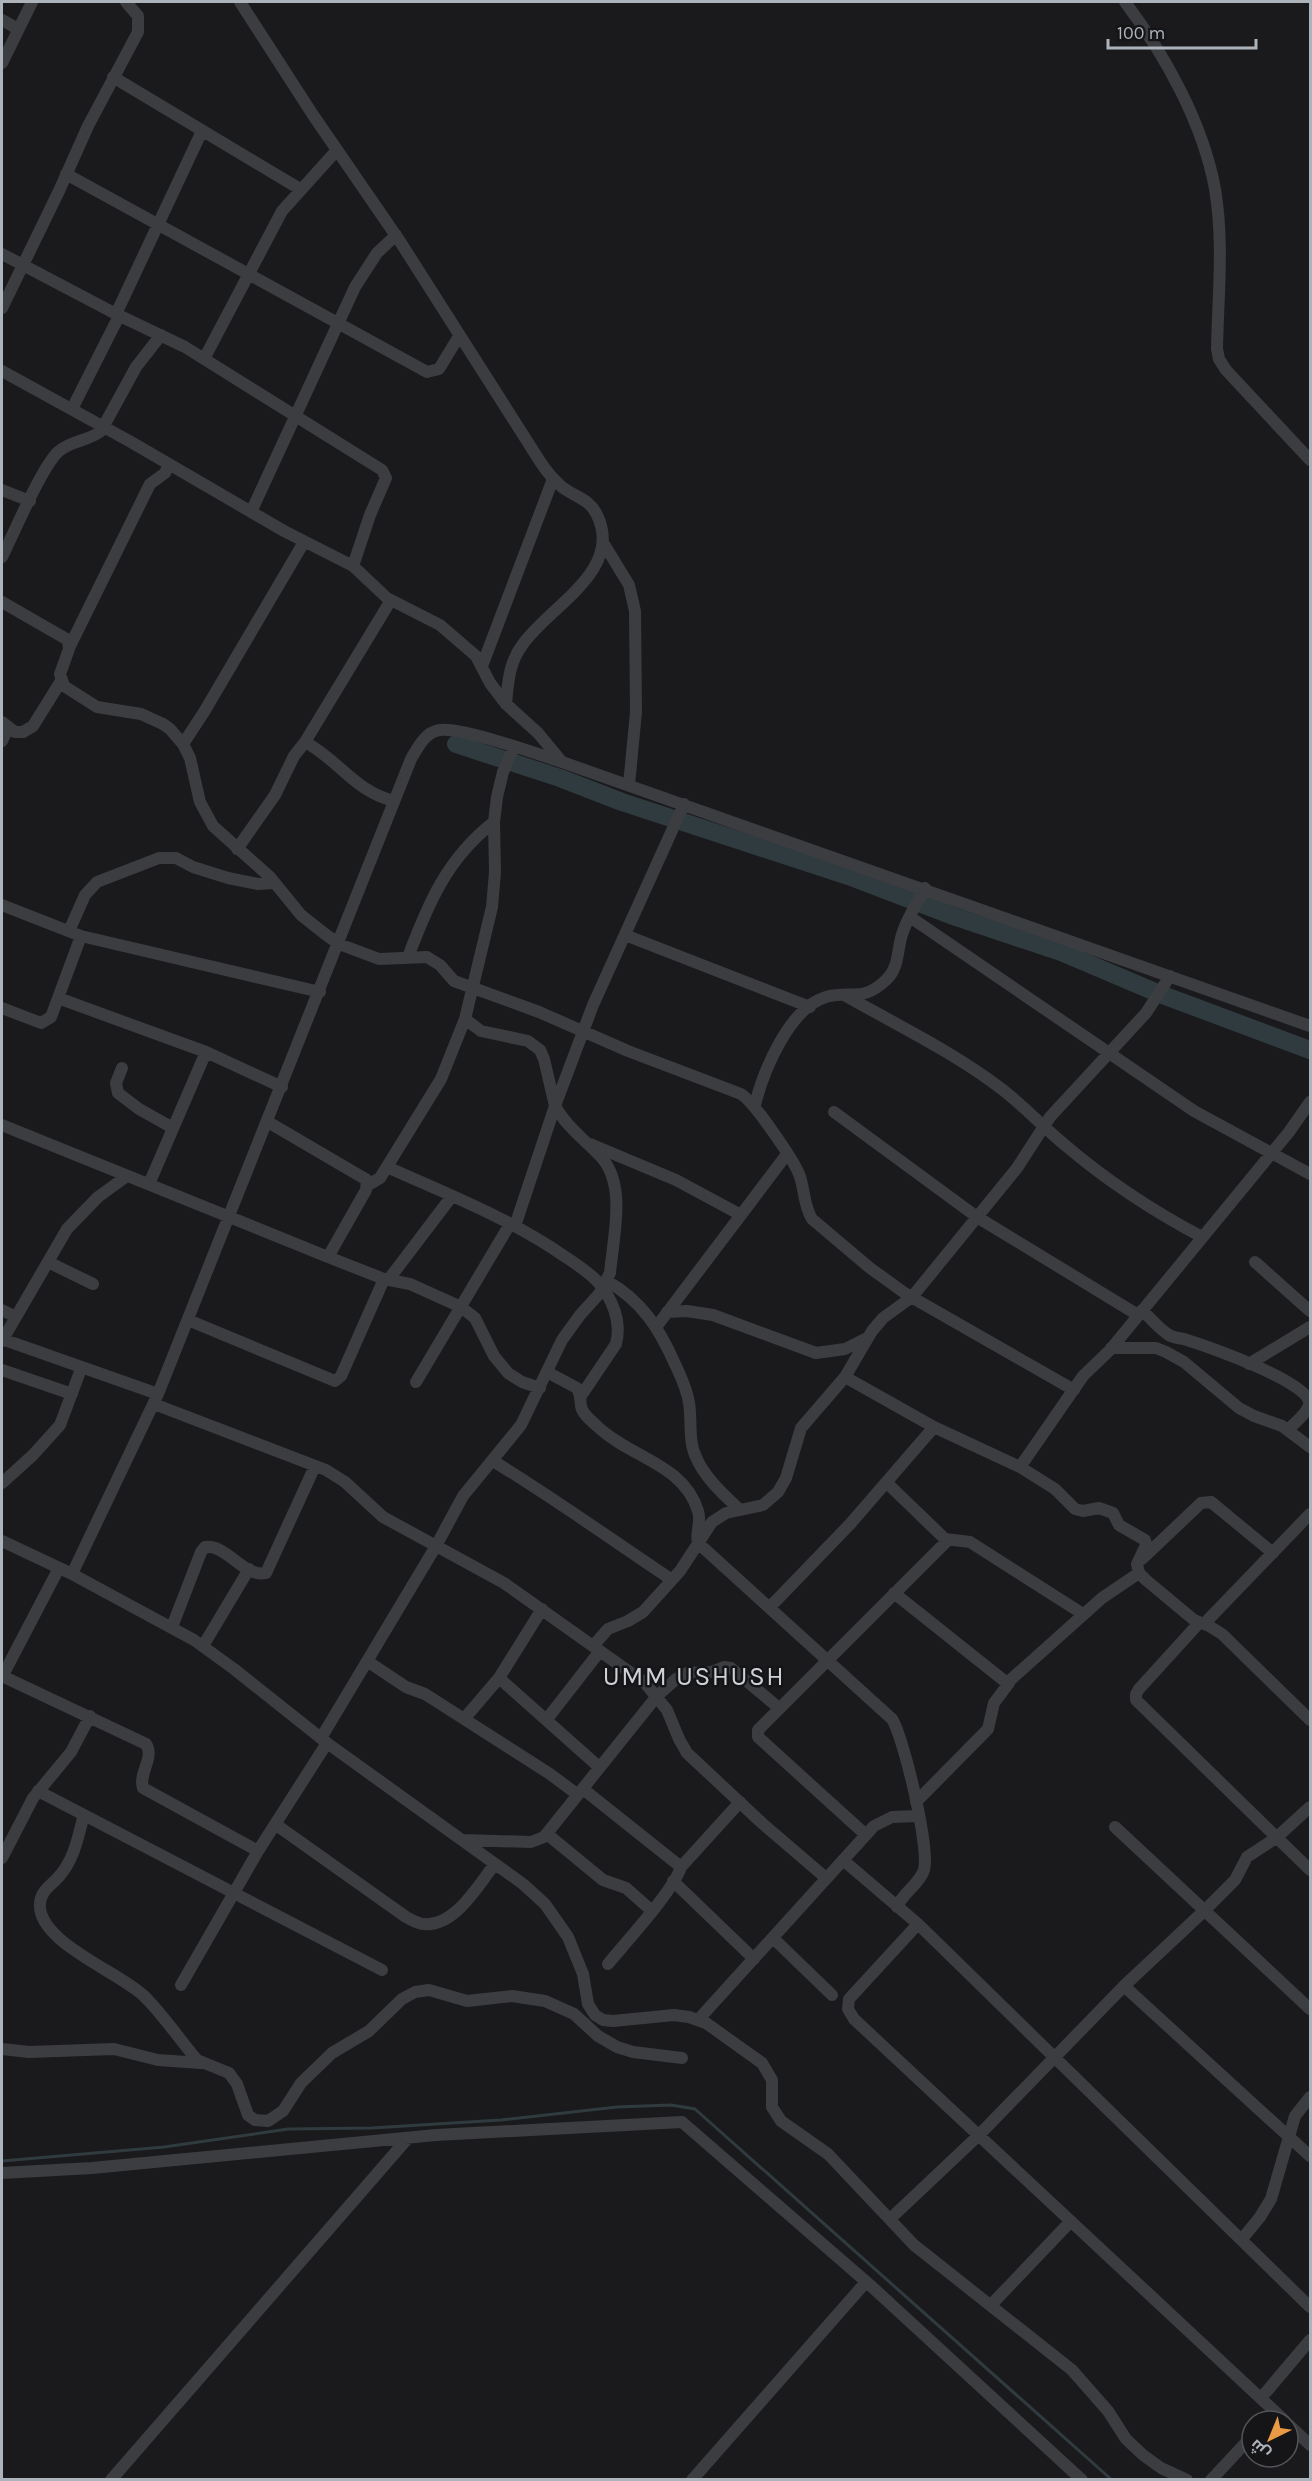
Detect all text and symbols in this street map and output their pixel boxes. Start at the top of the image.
scale bar [1108,12,1256,50]
text: 100 m [1117,22,1165,44]
district label: UMM USHUSH [603,1661,785,1692]
north arrow [1240,2409,1300,2469]
text: ش [1246,2436,1274,2464]

